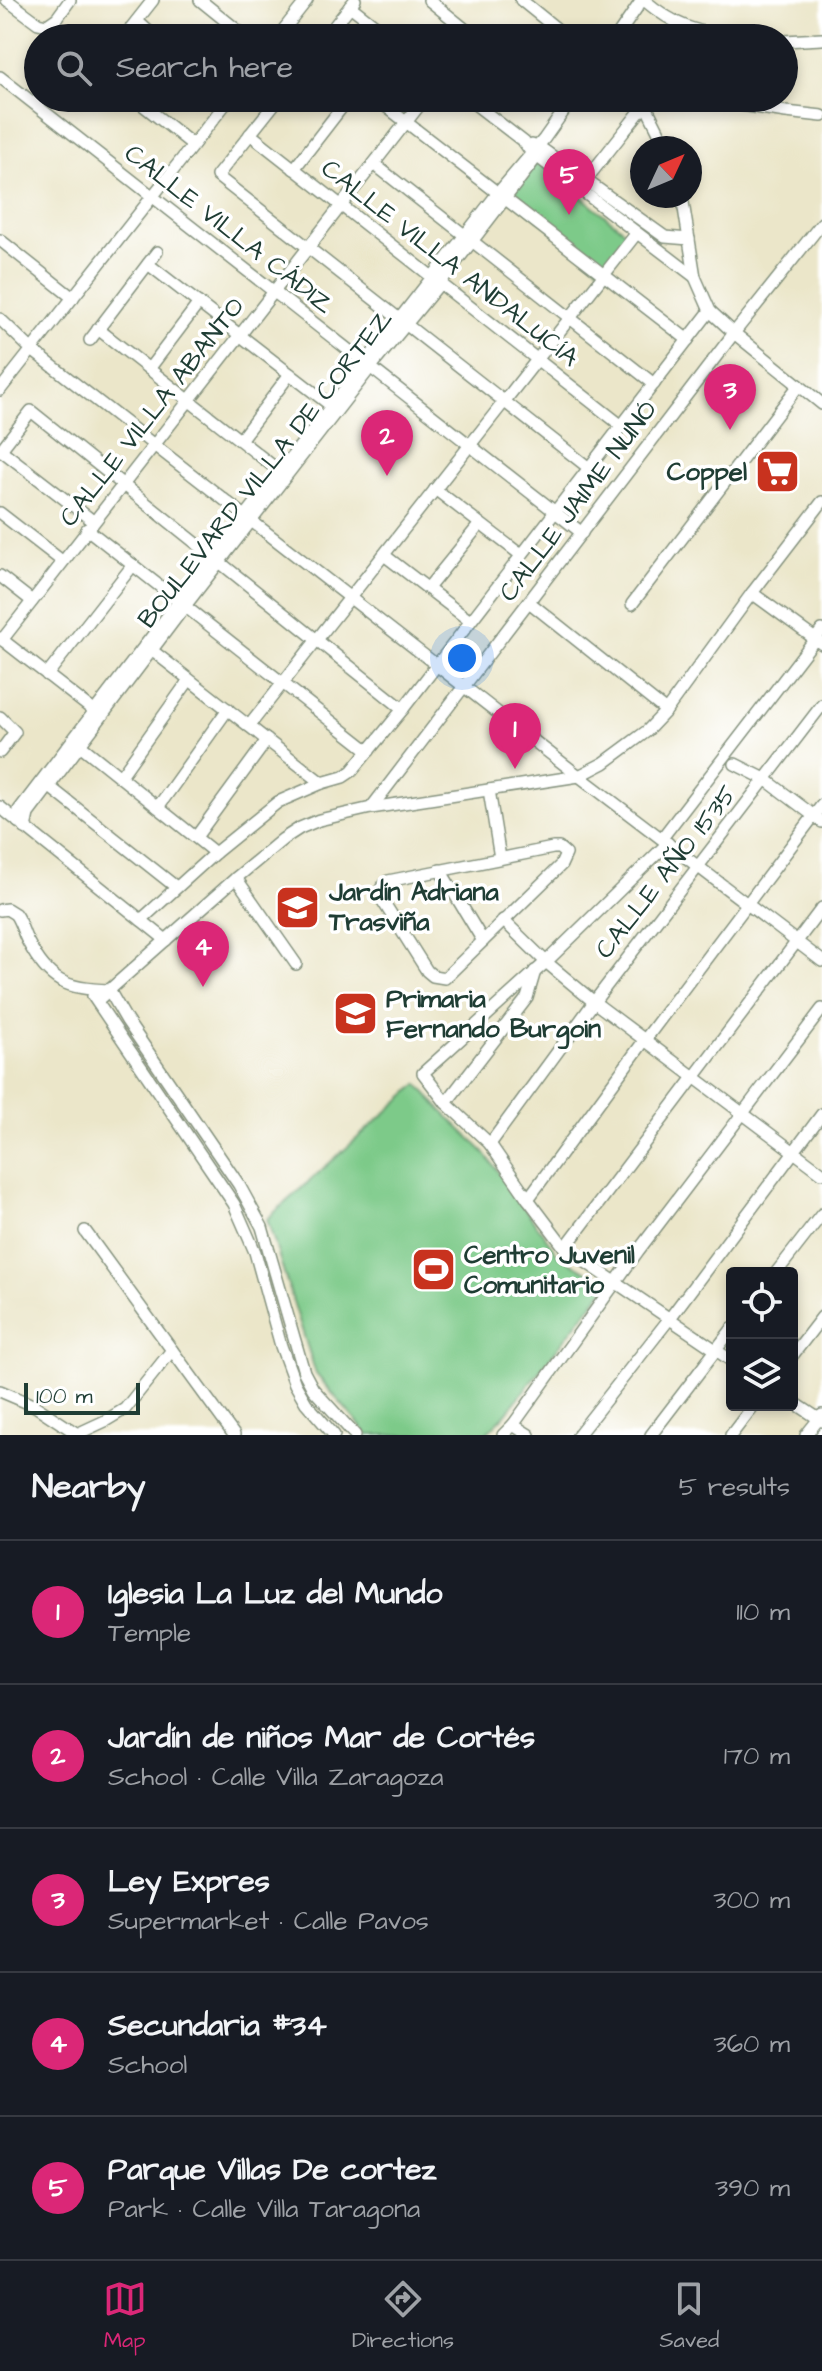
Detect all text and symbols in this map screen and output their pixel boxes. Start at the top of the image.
search box [24,24,798,112]
icon: search [52,46,96,90]
text: Search here [116,47,293,89]
street label: CALLE VILLA CÁDIZ [117,136,341,322]
north arrow [630,136,702,208]
pin: 5 [543,149,595,215]
street label: CALLE VILLA ANDALUCÍA [314,151,587,375]
street label: CALLE VILLA ABANTO [51,290,253,534]
street label: BOULEVARD VILLA DE CORTEZ [129,302,401,636]
pin: 3 [704,364,756,430]
street label: CALLE JAIME NUNÓ [490,393,666,609]
pin: 2 [361,410,413,476]
supermarket icon: Coppel [754,448,802,496]
place label: Coppel [667,454,747,490]
your location [442,638,482,678]
pin: 1 [489,703,541,769]
street label: CALLE AÑO 1535 [587,778,745,966]
place label: Jardín Adriana Trasviña [328,874,500,940]
school or university icon: Jardín Adriana Trasviña [274,883,322,931]
pin: 4 [177,921,229,987]
place label: Primaria Fernando Burgoin [386,981,601,1050]
school or university icon: Primaria Fernando Burgoin [331,990,379,1038]
place label: Centro Juvenil Comunitario [464,1237,635,1303]
sports icon: Centro Juvenil Comunitario [409,1246,457,1294]
map controls [726,1267,798,1411]
button: locate [726,1267,798,1339]
button: layers [726,1339,798,1411]
scale bar [24,1379,140,1415]
text: 100 m [36,1381,93,1412]
text: Nearby [32,1463,146,1511]
text: 5 results [679,1469,790,1505]
text: Iglesia La Luz del Mundo [108,1573,442,1615]
text: 1 [56,1594,60,1630]
text: 110 m [736,1594,790,1630]
text: Temple [108,1615,191,1651]
text: Jardín de niños Mar de Cortés [108,1717,535,1759]
text: 2 [51,1738,65,1774]
text: 170 m [724,1738,790,1774]
text: School · Calle Villa Zaragoza [108,1759,444,1795]
text: Ley Expres [108,1861,270,1903]
text: 3 [51,1882,65,1918]
text: 300 m [713,1882,790,1918]
text: Supermarket · Calle Pavos [108,1903,429,1939]
text: Secundaria #34 [108,2005,327,2047]
text: 4 [49,2026,67,2062]
text: 360 m [713,2026,790,2062]
text: School [108,2047,187,2083]
text: Parque Villas De cortez [108,2149,436,2191]
text: 5 [49,2170,67,2206]
text: 390 m [715,2170,790,2206]
text: Park · Calle Villa Taragona [108,2191,420,2227]
tab: Map [103,2277,147,2356]
tab: Directions [352,2277,454,2356]
tab: Saved [659,2277,719,2356]

